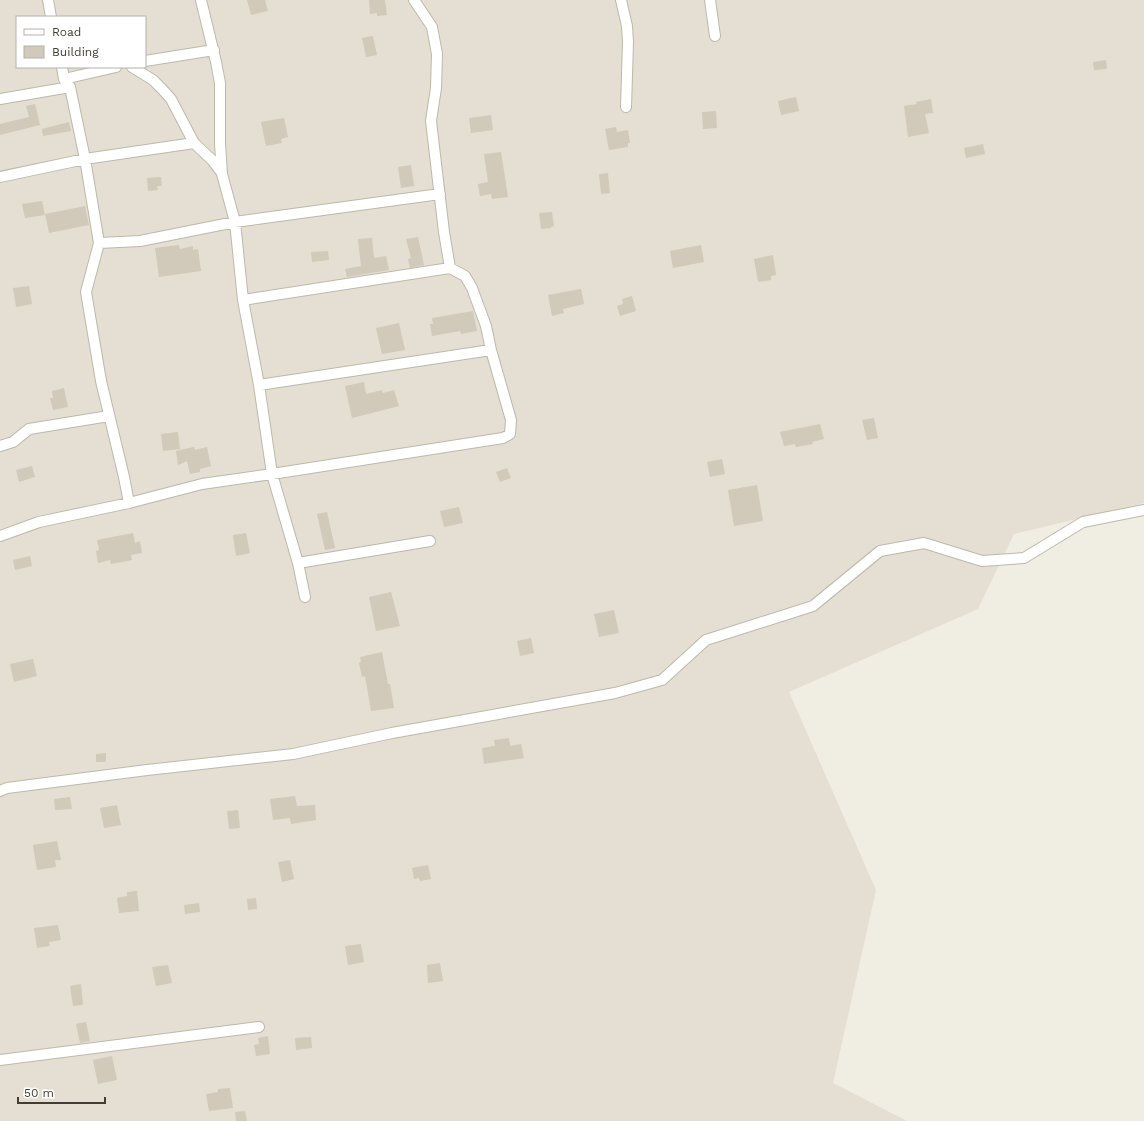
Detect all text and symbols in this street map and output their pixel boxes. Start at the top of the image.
legend [16,16,146,68]
text: Road [52,25,81,39]
text: Building [52,45,99,59]
scale bar [18,1079,105,1105]
text: 50 m [24,1086,54,1100]

